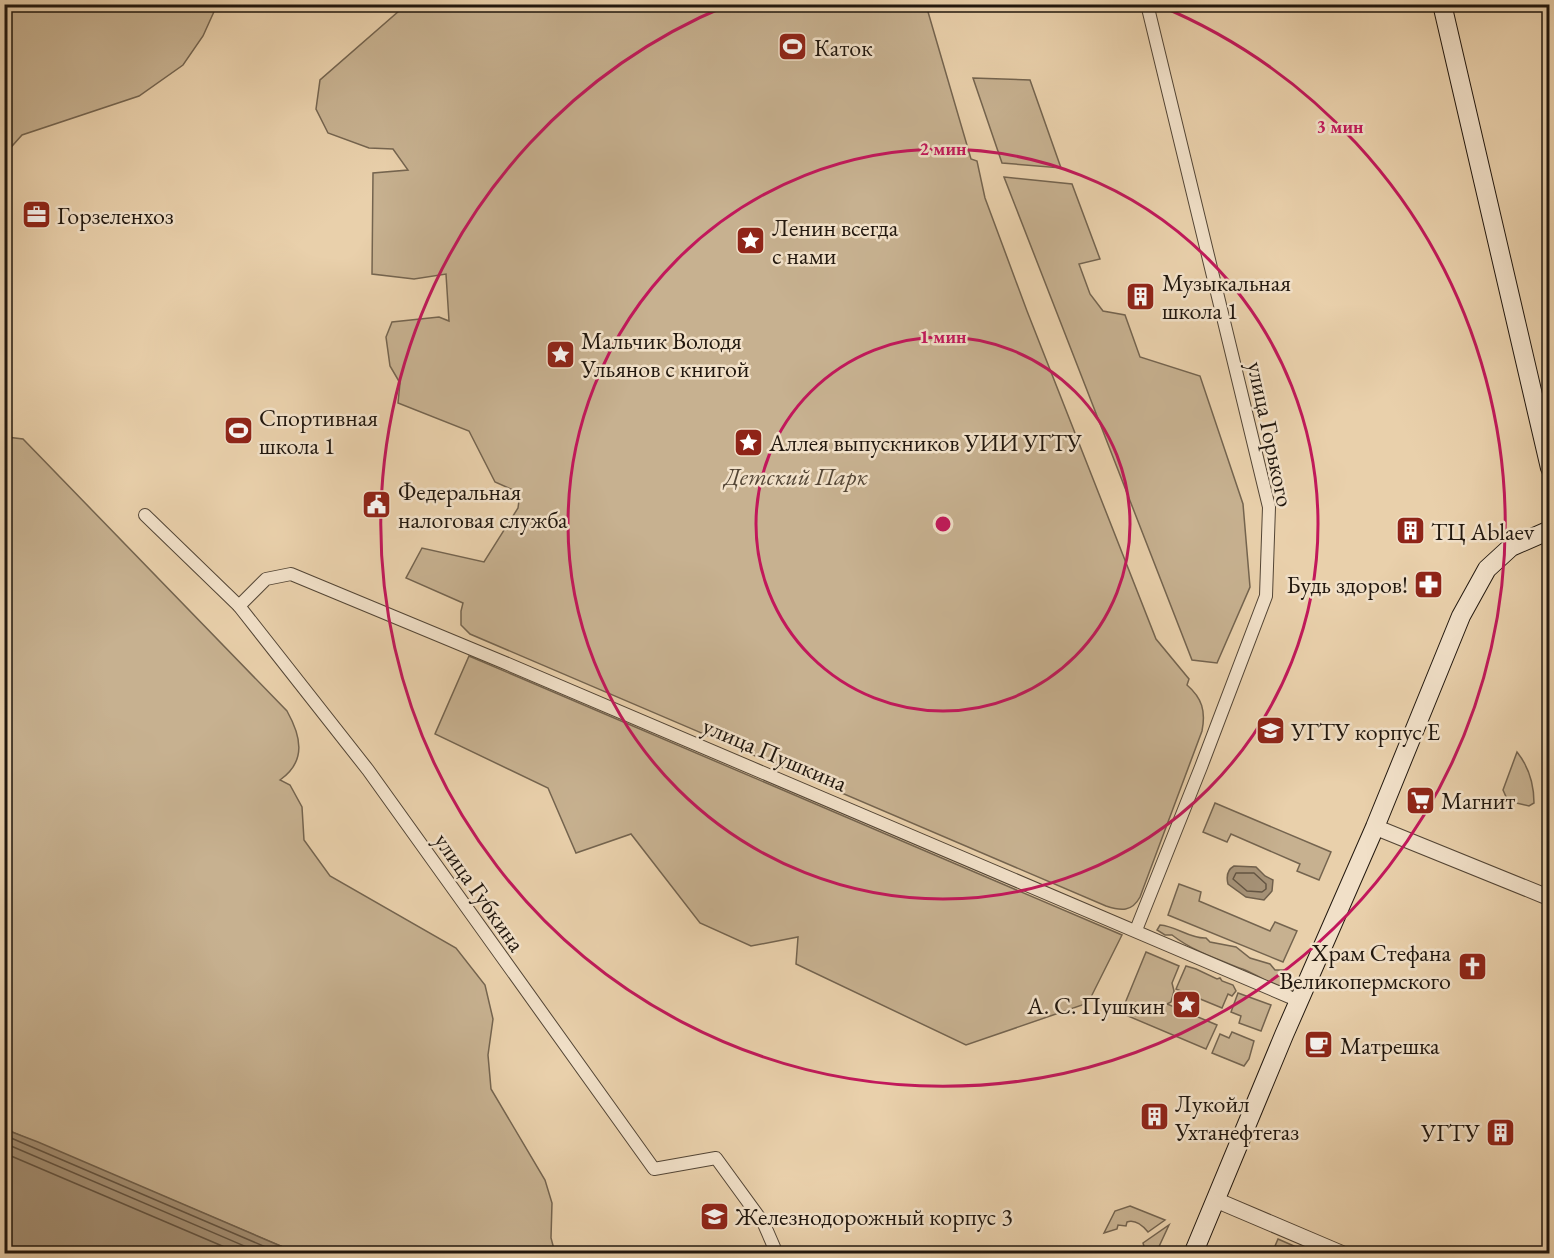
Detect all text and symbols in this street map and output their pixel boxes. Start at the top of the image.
sports icon: Каток [777,31,809,63]
place label: Каток [814,32,873,63]
text: 3 мин [1317,115,1364,138]
text: 2 мин [920,137,967,160]
office icon: Горзеленхоз [20,199,52,231]
place label: Горзеленхоз [57,200,174,231]
place label: Ленин всегда с нами [772,212,899,271]
place icon: Ленин всегда с нами [735,225,767,257]
place label: Музыкальная школа 1 [1162,267,1291,326]
building icon: Музыкальная школа 1 [1125,280,1157,312]
place label: Мальчик Володя Ульянов с книгой [580,325,750,384]
text: 1 мин [920,325,967,348]
place icon: Мальчик Володя Ульянов с книгой [544,338,576,370]
street label: улица Горького [1240,358,1302,510]
place label: Спортивная школа 1 [259,402,378,461]
sports icon: Спортивная школа 1 [222,415,254,447]
place icon: Аллея выпускников УИИ УГТУ [732,426,764,458]
place label: Аллея выпускников УИИ УГТУ [768,427,1083,458]
park label: Детский Парк [722,461,868,492]
place label: Федеральная налоговая служба [398,476,568,535]
public building icon: Федеральная налоговая служба [361,489,393,521]
centre of rings [933,514,953,534]
building icon: ТЦ Ablaev [1394,515,1426,547]
place label: ТЦ Ablaev [1431,516,1535,547]
pharmacy icon: Будь здоров! [1413,568,1445,600]
place label: Будь здоров! [1286,569,1408,600]
street label: улица Пушкина [698,710,852,799]
school or university icon: УГТУ корпус Е [1254,715,1286,747]
place label: УГТУ корпус Е [1290,716,1440,747]
supermarket icon: Магнит [1404,784,1436,816]
place label: Магнит [1441,785,1515,816]
street label: улица Губкина [428,826,533,958]
place label: Храм Стефана Великопермского [1279,937,1451,996]
church icon: Храм Стефана Великопермского [1456,950,1488,982]
place icon: А. С. Пушкин [1170,989,1202,1021]
place label: А. С. Пушкин [1026,990,1165,1021]
cafe icon: Матрешка [1303,1029,1335,1061]
place label: Матрешка [1340,1030,1440,1061]
place label: Лукойл Ухтанефтегаз [1174,1088,1299,1147]
building icon: Лукойл Ухтанефтегаз [1138,1101,1170,1133]
building icon: УГТУ [1485,1116,1517,1148]
place label: УГТУ [1420,1117,1481,1148]
school or university icon: Железнодорожный корпус 3 [698,1200,730,1232]
place label: Железнодорожный корпус 3 [734,1201,1013,1232]

